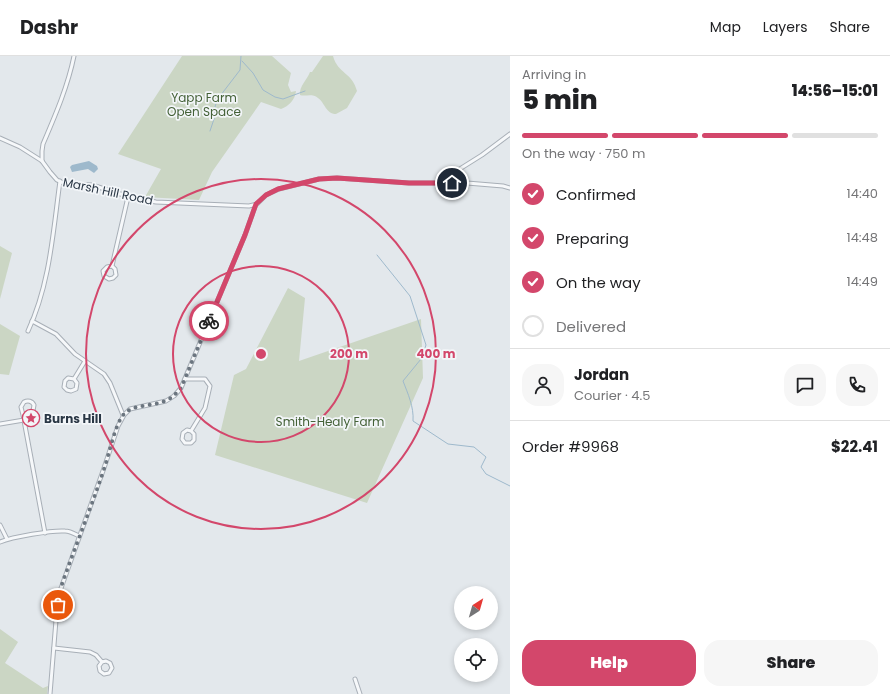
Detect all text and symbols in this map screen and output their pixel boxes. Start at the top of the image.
text: Dashr [20,14,78,41]
text: Map [710,17,741,37]
text: Layers [763,17,807,37]
text: Share [829,17,870,37]
text: Arriving in [522,65,586,84]
text: 14:56–15:01 [792,80,878,101]
text: 5 min [522,82,598,118]
park label: Yapp Farm Open Space [167,89,241,120]
text: On the way · 750 m [522,144,645,163]
pin [435,166,469,200]
icon: home [441,172,463,194]
street label: Marsh Hill Road [61,173,155,209]
icon: check [522,183,544,205]
text: Confirmed [556,184,636,205]
text: 14:40 [847,184,878,203]
icon: check [522,227,544,249]
text: Preparing [556,228,629,249]
text: 14:48 [847,228,878,247]
icon: check [522,271,544,293]
text: On the way [556,272,641,293]
text: 14:49 [847,272,878,291]
courier [189,301,229,341]
icon: bike [198,310,220,332]
text: Delivered [556,316,626,337]
text: 200 m [330,345,368,362]
text: 400 m [416,345,456,362]
centre of rings [254,347,268,361]
button: person [522,364,564,406]
text: Jordan [574,364,629,385]
button: chat [784,364,826,406]
button: phone [836,364,878,406]
text: Courier · 4.5 [574,386,650,405]
place icon: Burns Hill [21,408,41,428]
place label: Burns Hill [44,410,102,427]
park label: Smith-Healy Farm [276,413,384,430]
text: Order #9968 [522,436,619,457]
text: $22.41 [831,436,878,457]
north arrow [454,586,498,630]
map controls [454,586,498,682]
pin [41,588,75,622]
icon: bag [47,594,69,616]
button: locate [454,638,498,682]
button: Help [522,640,696,686]
button: Share [704,640,878,686]

